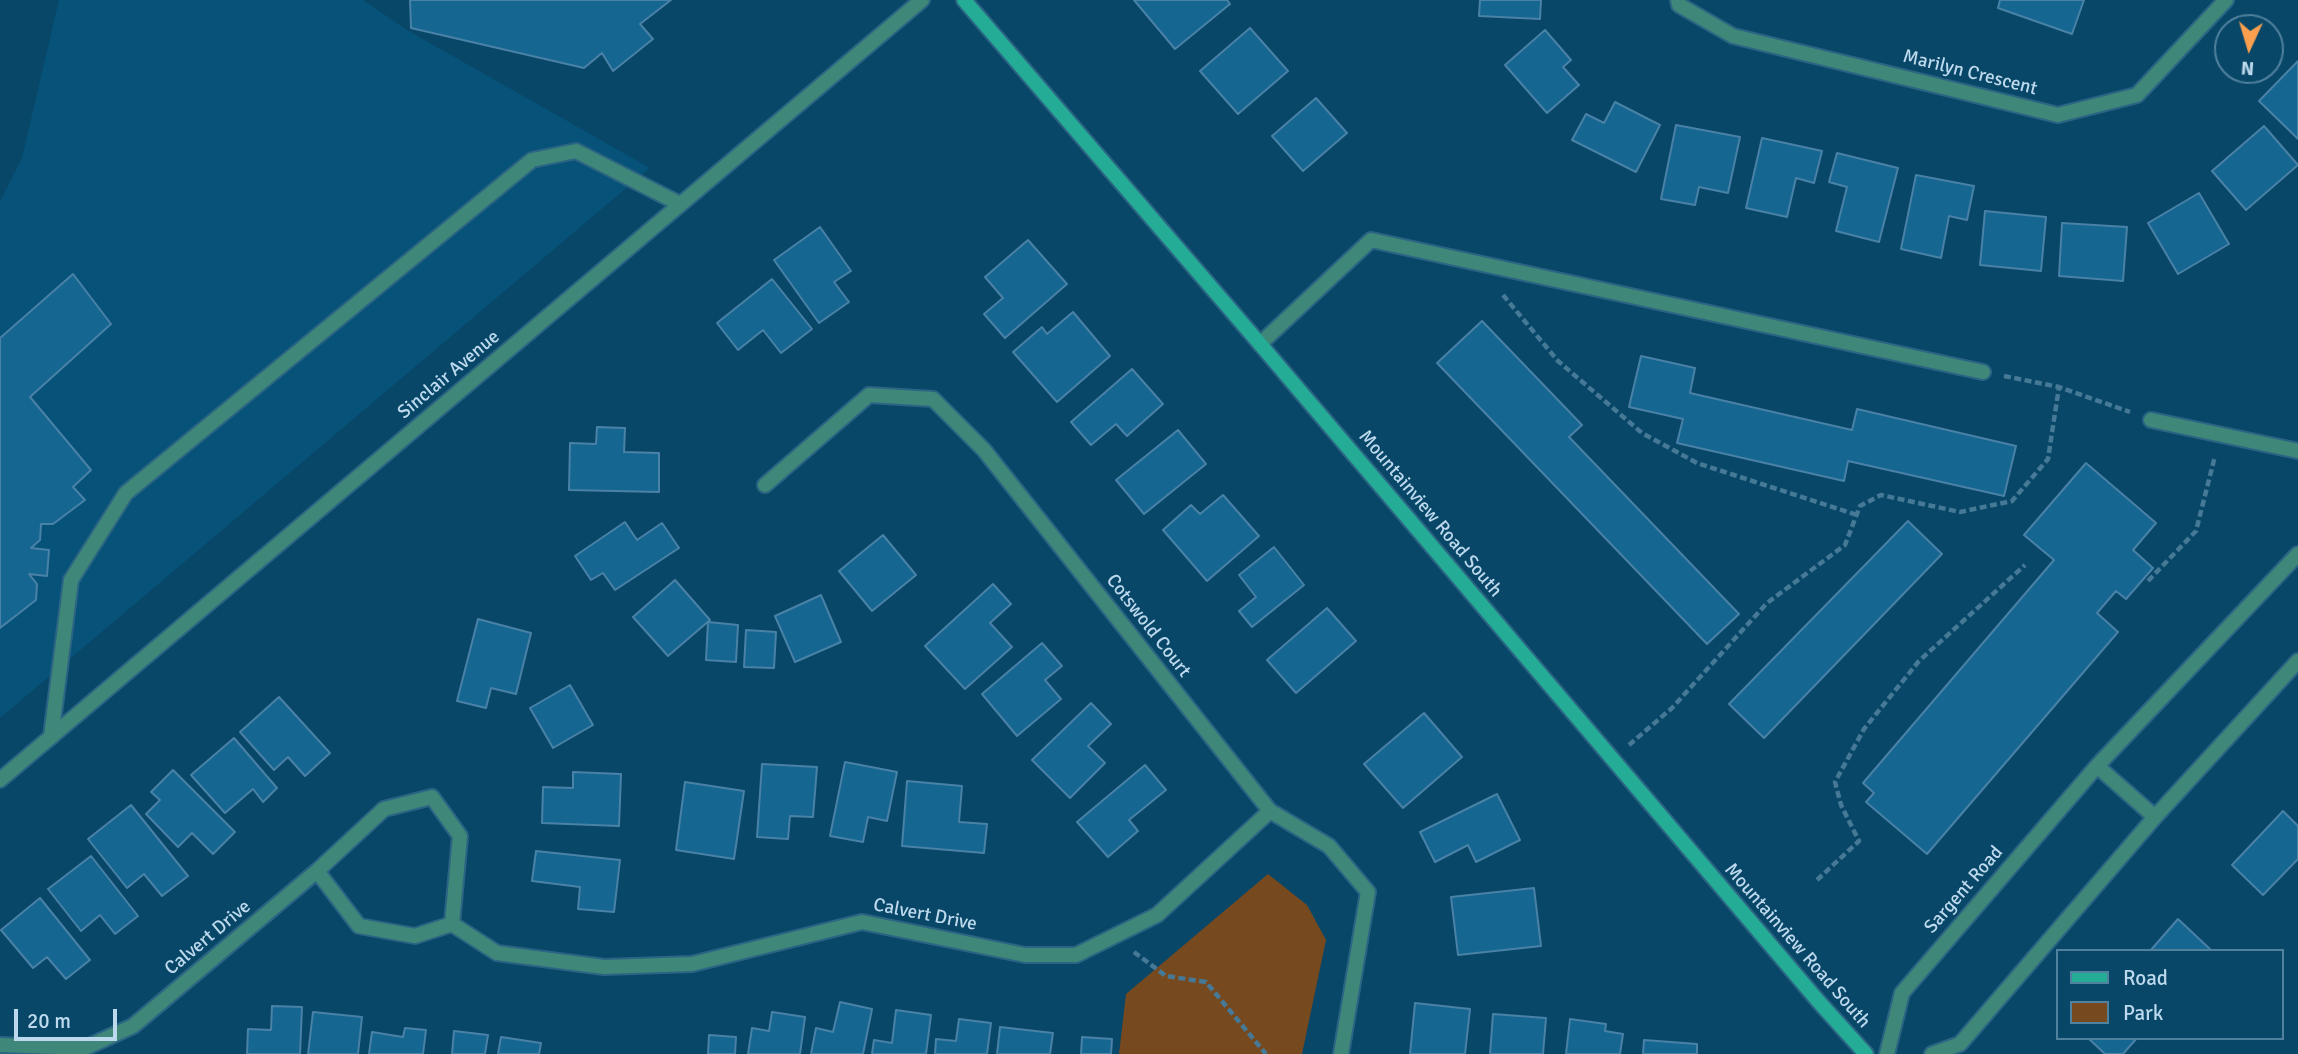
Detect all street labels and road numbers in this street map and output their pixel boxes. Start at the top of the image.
street label: Marilyn Crescent [1901,45,2039,101]
street label: Sinclair Avenue [393,326,505,424]
street label: Mountainview Road South [1353,426,1507,602]
street label: Cotswold Court [1101,570,1195,682]
street label: Sargent Road [1920,842,2008,938]
street label: Mountainview Road South [1719,859,1875,1033]
street label: Calvert Drive [871,894,979,936]
street label: Calvert Drive [160,896,256,980]

